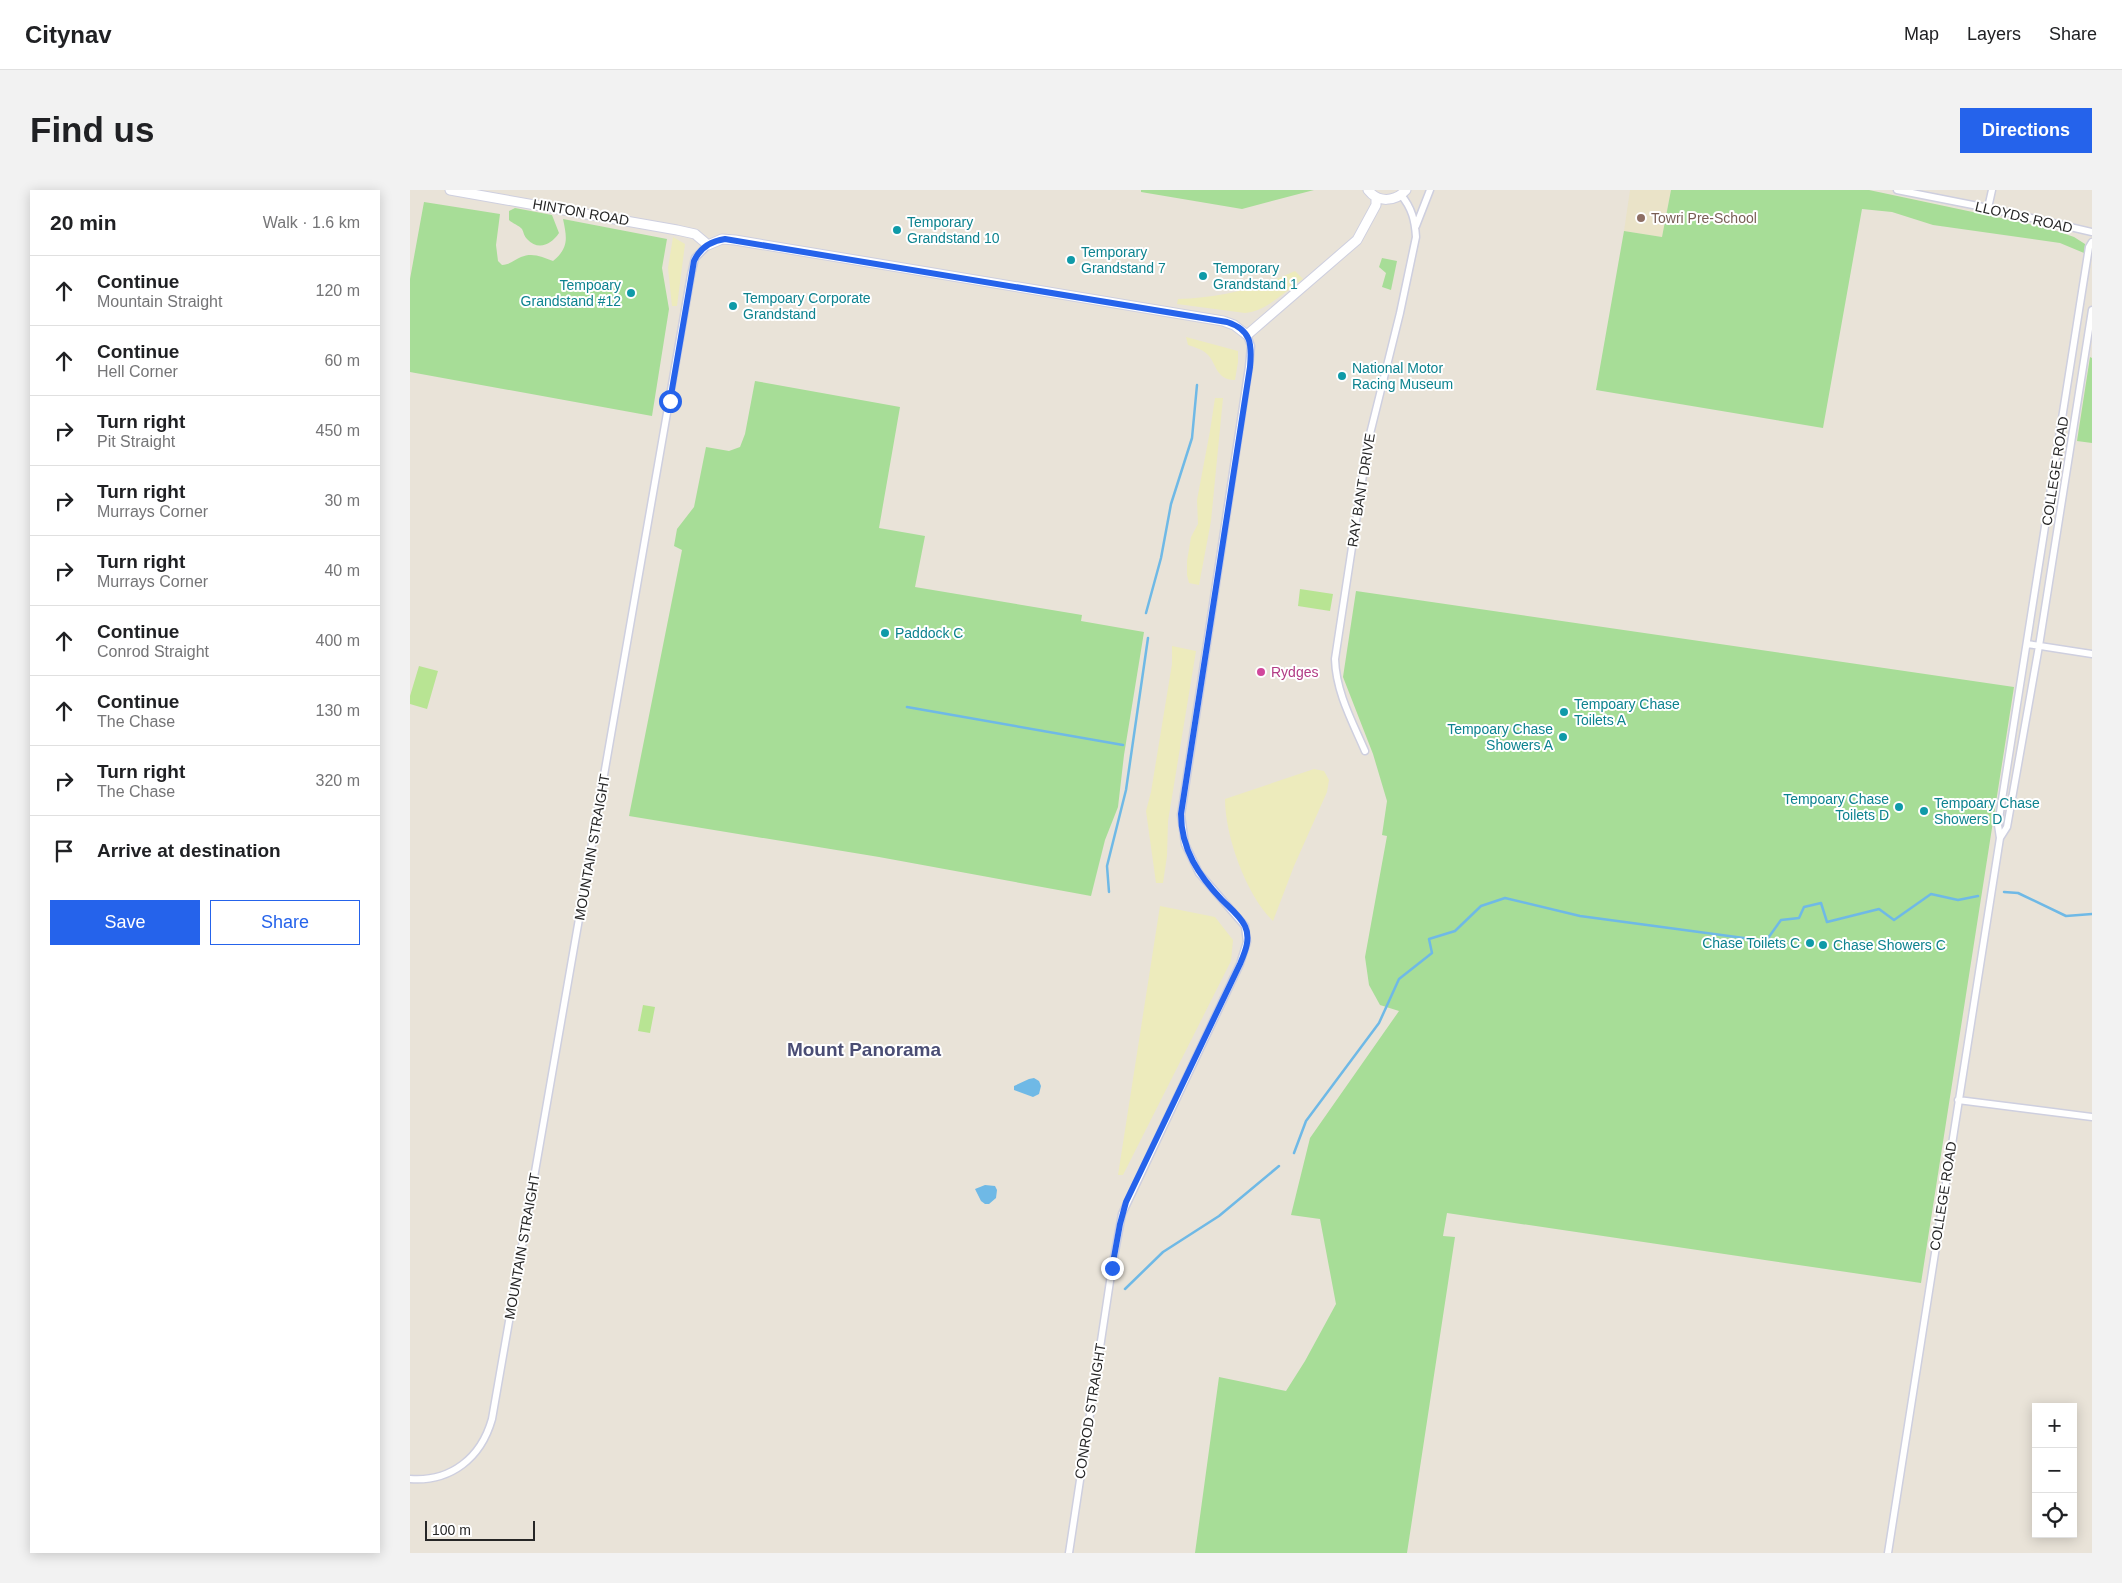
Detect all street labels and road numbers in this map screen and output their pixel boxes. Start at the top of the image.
street label: HINTON ROAD [531,196,631,228]
street label: LLOYDS ROAD [1974,198,2074,236]
street label: COLLEGE ROAD [2038,415,2072,527]
street label: RAY BANT DRIVE [1344,432,1378,548]
street label: MOUNTAIN STRAIGHT [571,772,613,921]
street label: COLLEGE ROAD [1926,1140,1960,1252]
street label: MOUNTAIN STRAIGHT [501,1171,543,1320]
street label: CONROD STRAIGHT [1071,1342,1109,1480]

